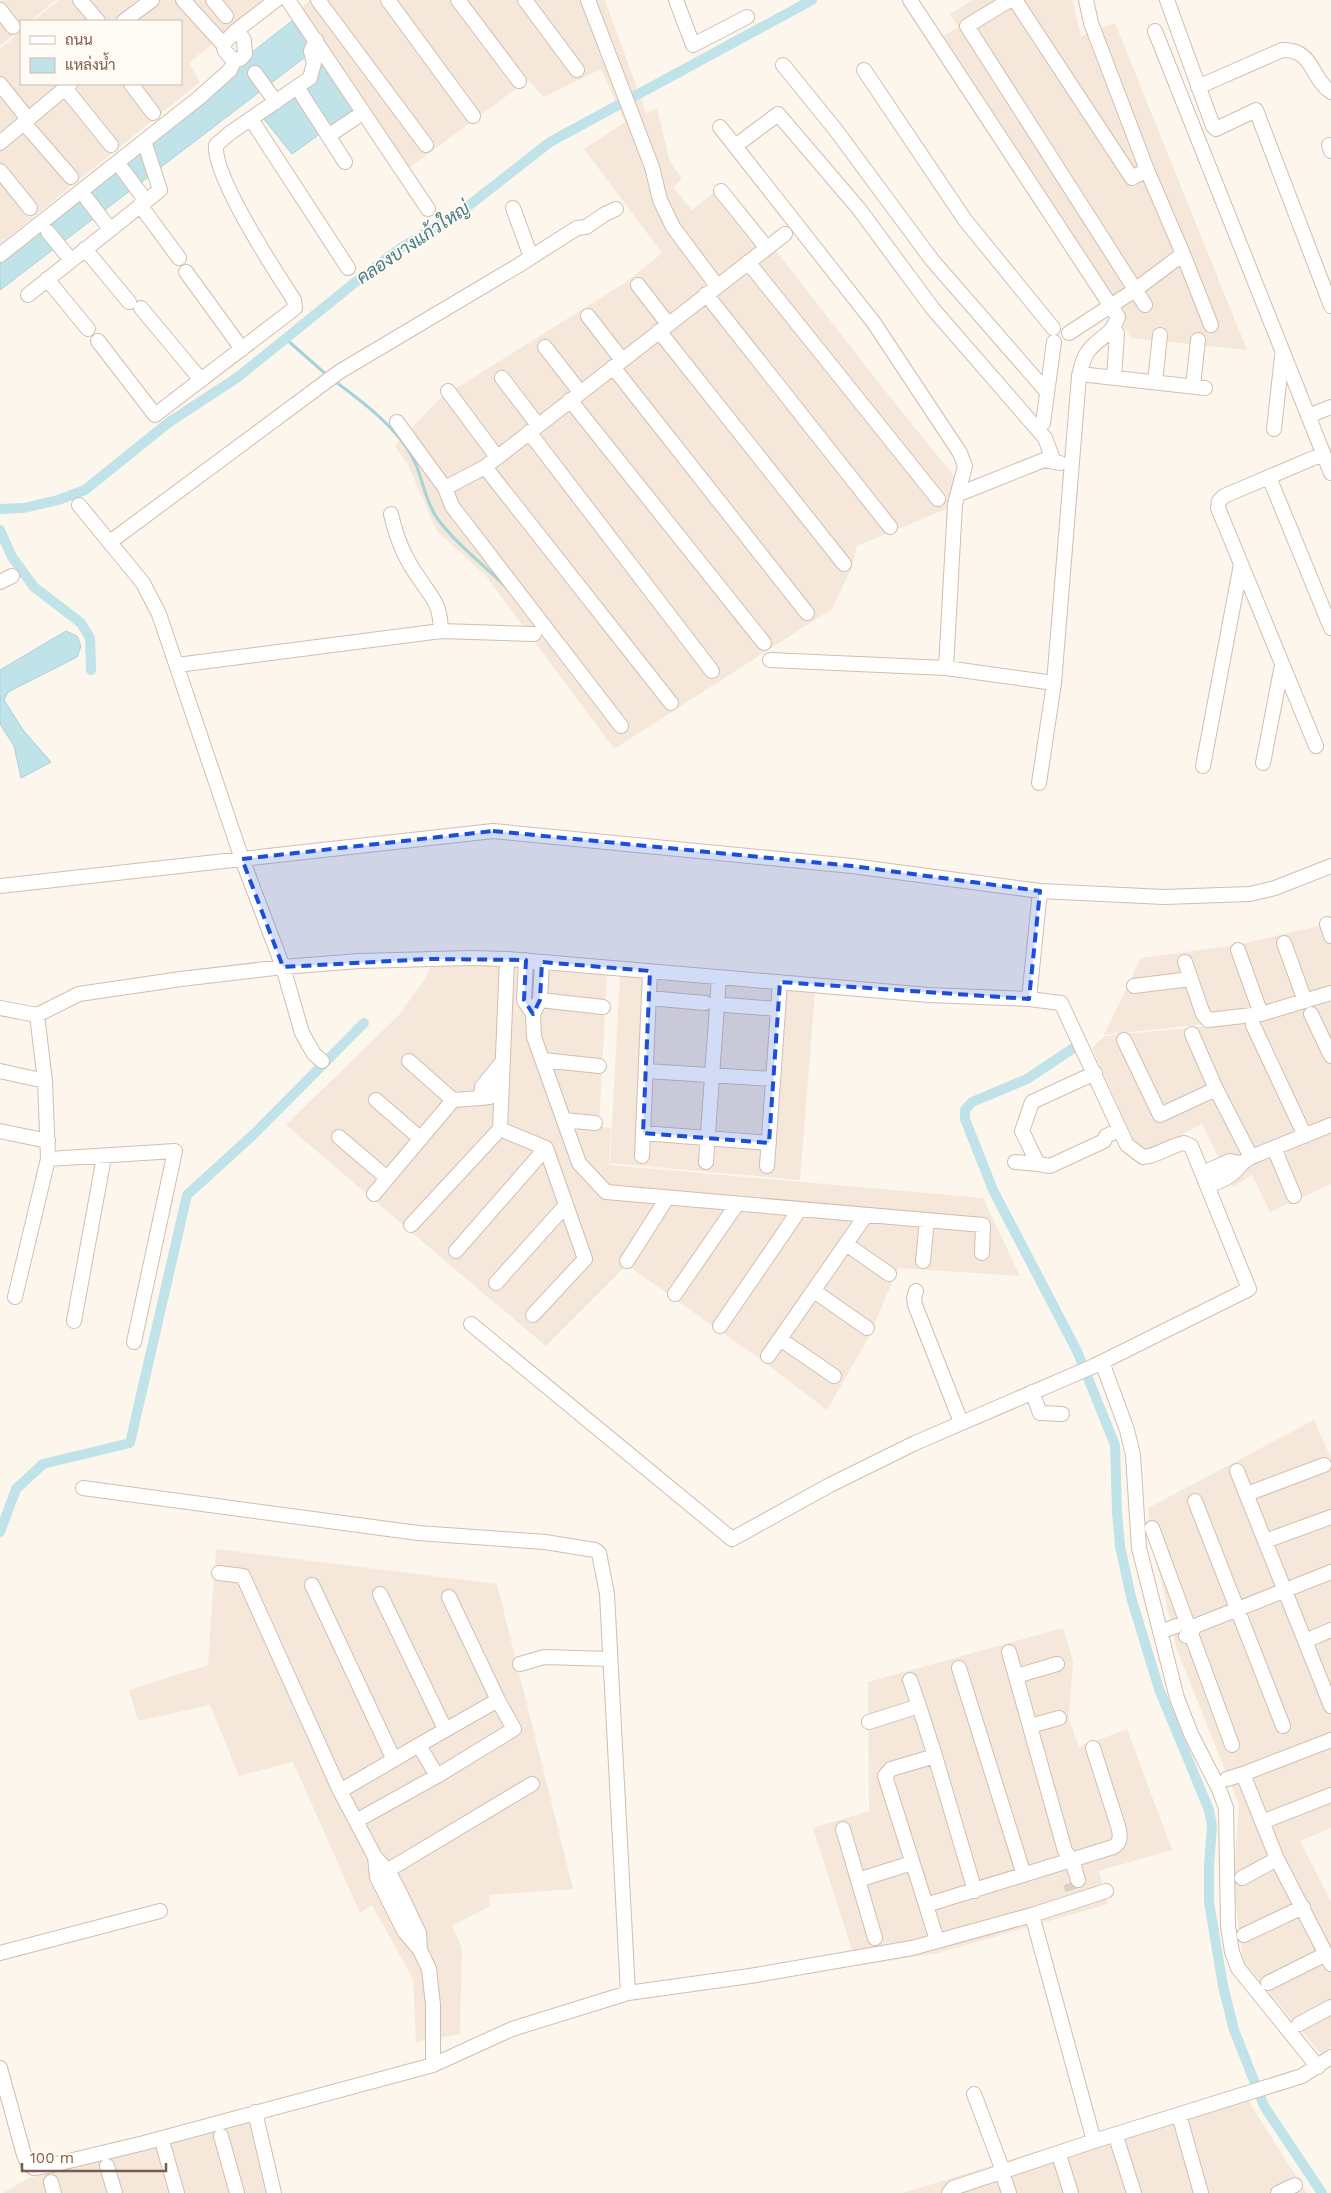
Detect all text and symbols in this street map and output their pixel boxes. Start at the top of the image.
legend [20,20,182,85]
text: ถนน [65,31,93,49]
text: แหล่งน้ำ [65,52,116,74]
water label: คลองบางแก้วใหญ่ [351,195,475,289]
scale bar [22,2140,166,2172]
text: 100 m [30,2149,74,2167]

